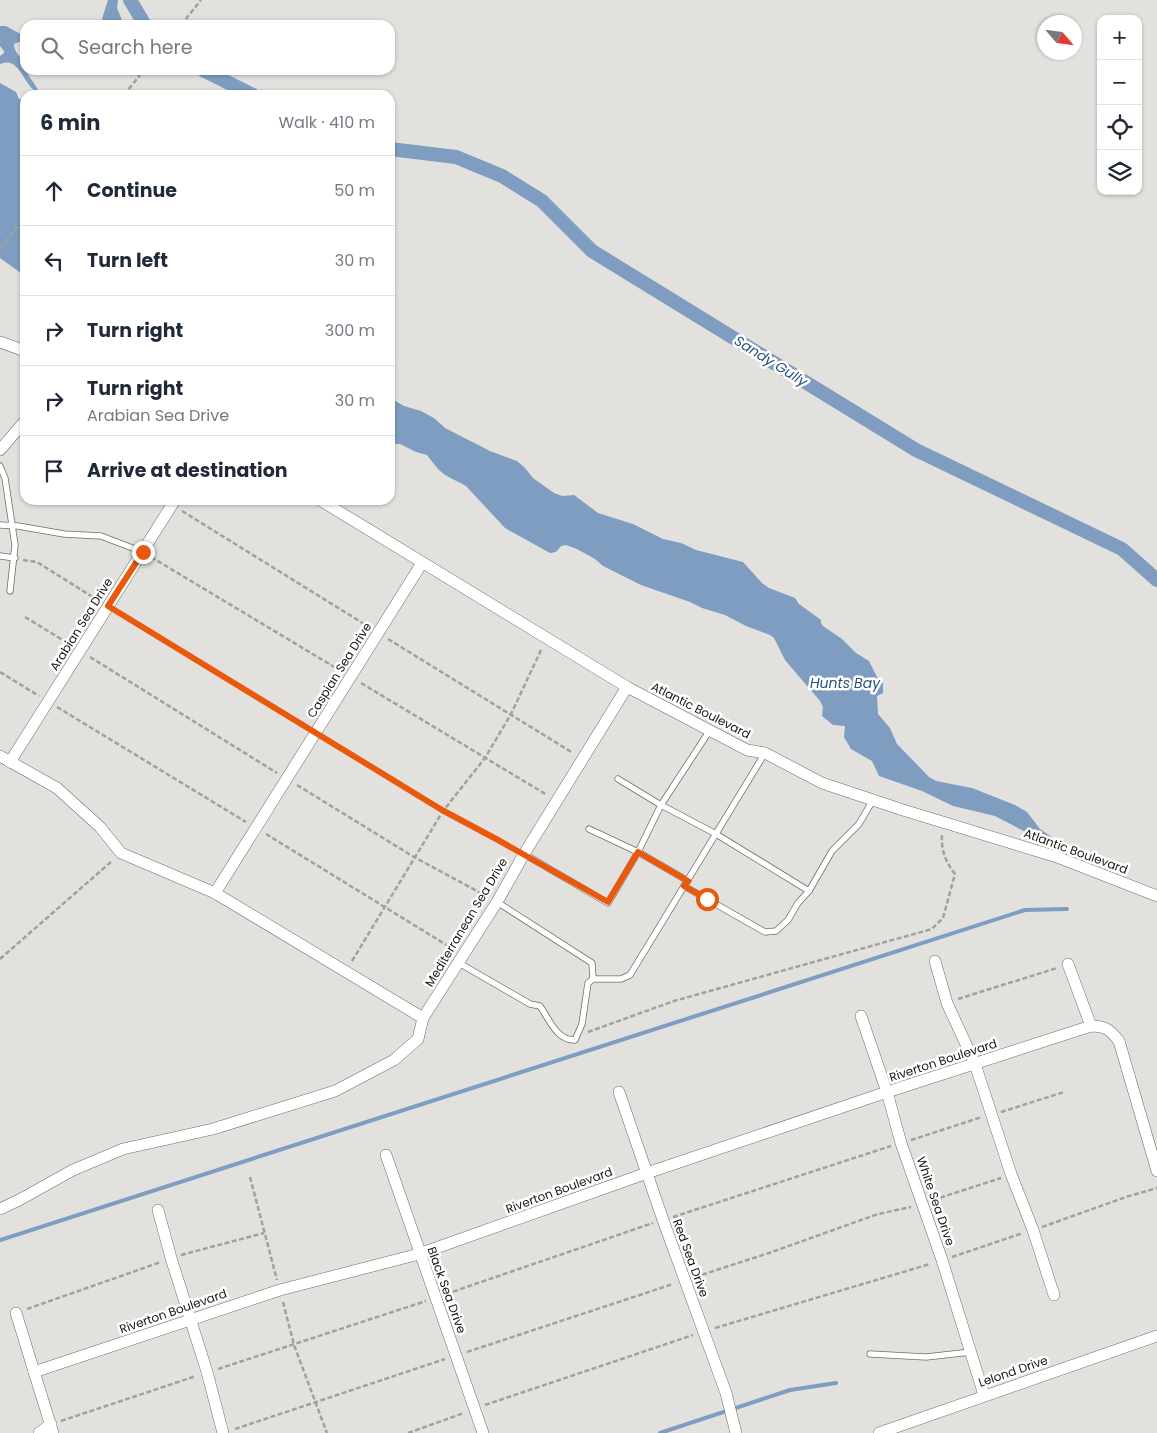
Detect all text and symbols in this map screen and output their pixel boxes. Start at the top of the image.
north arrow [1037,15,1082,60]
map controls [1097,15,1142,195]
button: + [1097,15,1142,60]
search box [20,20,395,75]
icon: search [38,34,66,62]
text: Search here [78,34,192,61]
button: − [1097,60,1142,105]
button: locate [1097,105,1142,150]
text: 6 min [40,108,100,137]
text: Walk · 410 m [278,111,375,134]
button: layers [1097,150,1142,195]
icon: ahead [40,177,68,205]
text: Continue [87,177,177,204]
text: 50 m [334,179,375,202]
icon: left [40,247,68,275]
text: Turn left [87,247,168,274]
text: 30 m [335,249,375,272]
icon: right [40,317,68,345]
text: Turn right [87,317,183,344]
text: 300 m [325,319,375,342]
water label: Sandy Gully [731,331,812,392]
text: Turn right [87,375,183,402]
icon: right [40,387,68,415]
text: 30 m [335,389,375,412]
text: Arabian Sea Drive [87,404,229,427]
icon: arrive [40,457,68,485]
text: Arrive at destination [87,457,288,484]
route end [132,541,155,564]
street label: Arabian Sea Drive [46,574,116,674]
street label: Caspian Sea Drive [303,619,375,721]
water label: Hunts Bay [810,673,881,693]
street label: Atlantic Boulevard [648,678,754,742]
street label: Atlantic Boulevard [1022,824,1130,878]
street label: Mediterranean Sea Drive [421,854,511,990]
route start [696,888,719,911]
street label: Riverton Boulevard [887,1035,999,1085]
street label: White Sea Drive [913,1154,959,1248]
street label: Riverton Boulevard [503,1163,615,1217]
street label: Red Sea Drive [669,1217,713,1299]
street label: Black Sea Drive [423,1244,471,1336]
street label: Riverton Boulevard [117,1285,229,1337]
street label: Lelond Drive [976,1351,1050,1391]

